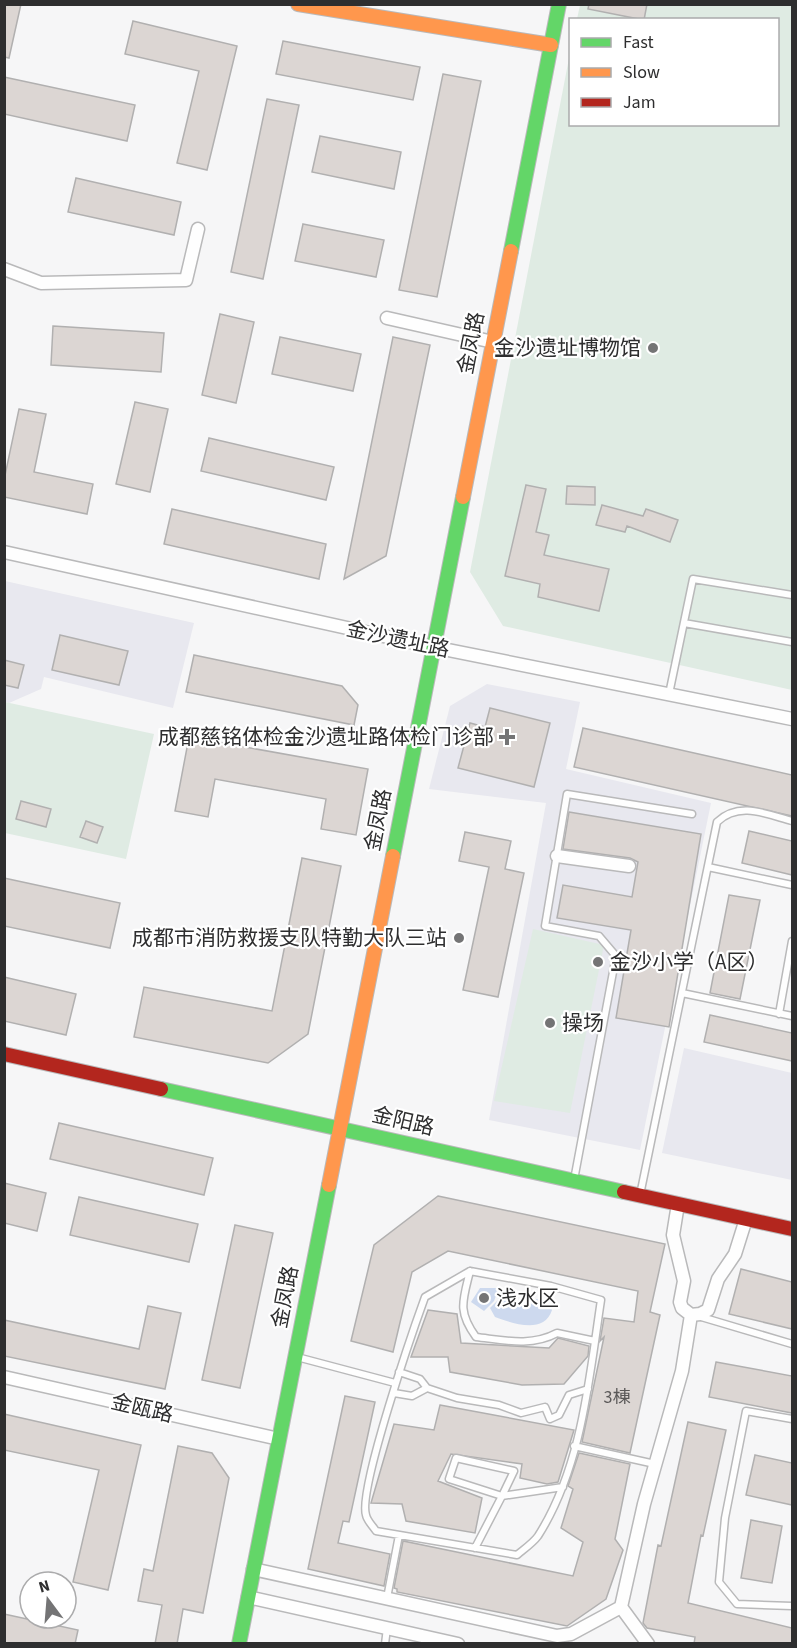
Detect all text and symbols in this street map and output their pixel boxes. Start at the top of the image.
legend [569,18,779,126]
text: Fast [623,30,654,55]
text: Slow [623,60,660,85]
text: Jam [623,90,656,115]
street label: 金凤路 [450,309,492,377]
place label: 金沙遗址博物馆 [494,333,641,363]
marker: 金沙遗址博物馆 [646,341,660,355]
street label: 金沙遗址路 [344,613,452,665]
place label: 成都慈铭体检金沙遗址路体检门诊部 [158,722,494,752]
marker: 成都慈铭体检金沙遗址路体检门诊部 [498,728,516,746]
street label: 金凤路 [357,786,399,854]
place label: 成都市消防救援支队特勤大队三站 [132,923,447,953]
marker: 成都市消防救援支队特勤大队三站 [452,931,466,945]
place label: 金沙小学（A区） [610,947,768,977]
marker: 金沙小学（A区） [591,955,605,969]
place label: 操场 [562,1008,604,1038]
marker: 操场 [543,1016,557,1030]
street label: 金阳路 [369,1099,437,1143]
street label: 金凤路 [264,1263,306,1331]
place label: 浅水区 [496,1283,559,1313]
marker: 浅水区 [477,1291,491,1305]
house number: 3棟 [604,1385,630,1410]
street label: 金瓯路 [108,1386,176,1430]
north arrow [18,1570,78,1630]
text: N [36,1575,52,1599]

